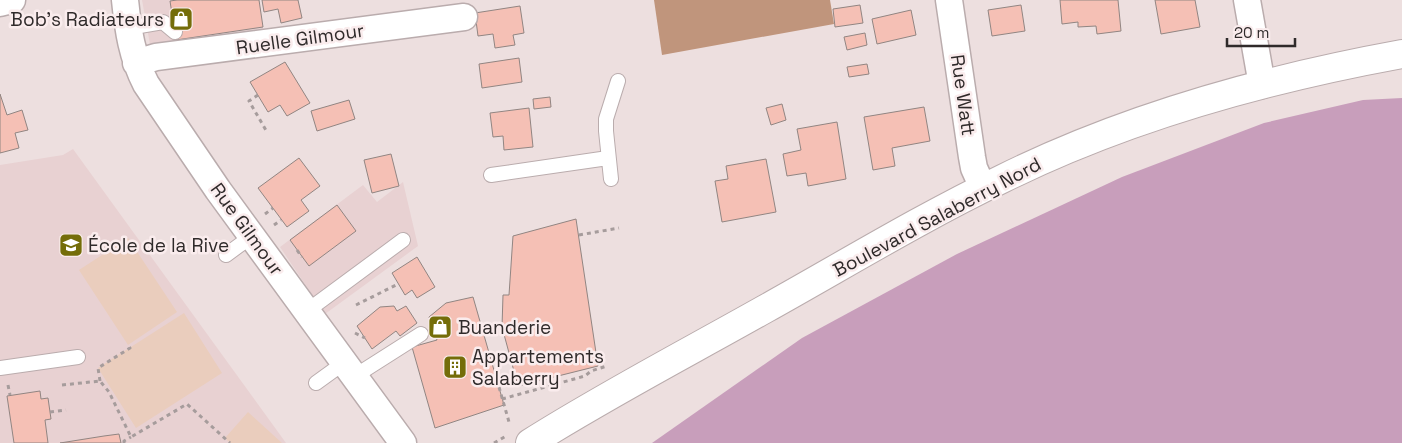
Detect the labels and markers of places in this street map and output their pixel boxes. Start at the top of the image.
shop icon: Bob's Radiateurs [168,6,194,32]
place label: Bob's Radiateurs [10,7,164,32]
school or university icon: École de la Rive [58,232,84,258]
place label: École de la Rive [88,233,229,258]
shop icon: Buanderie [427,314,453,340]
place label: Buanderie [458,315,551,340]
place label: Appartements Salaberry [472,344,604,391]
building icon: Appartements Salaberry [442,354,468,380]

